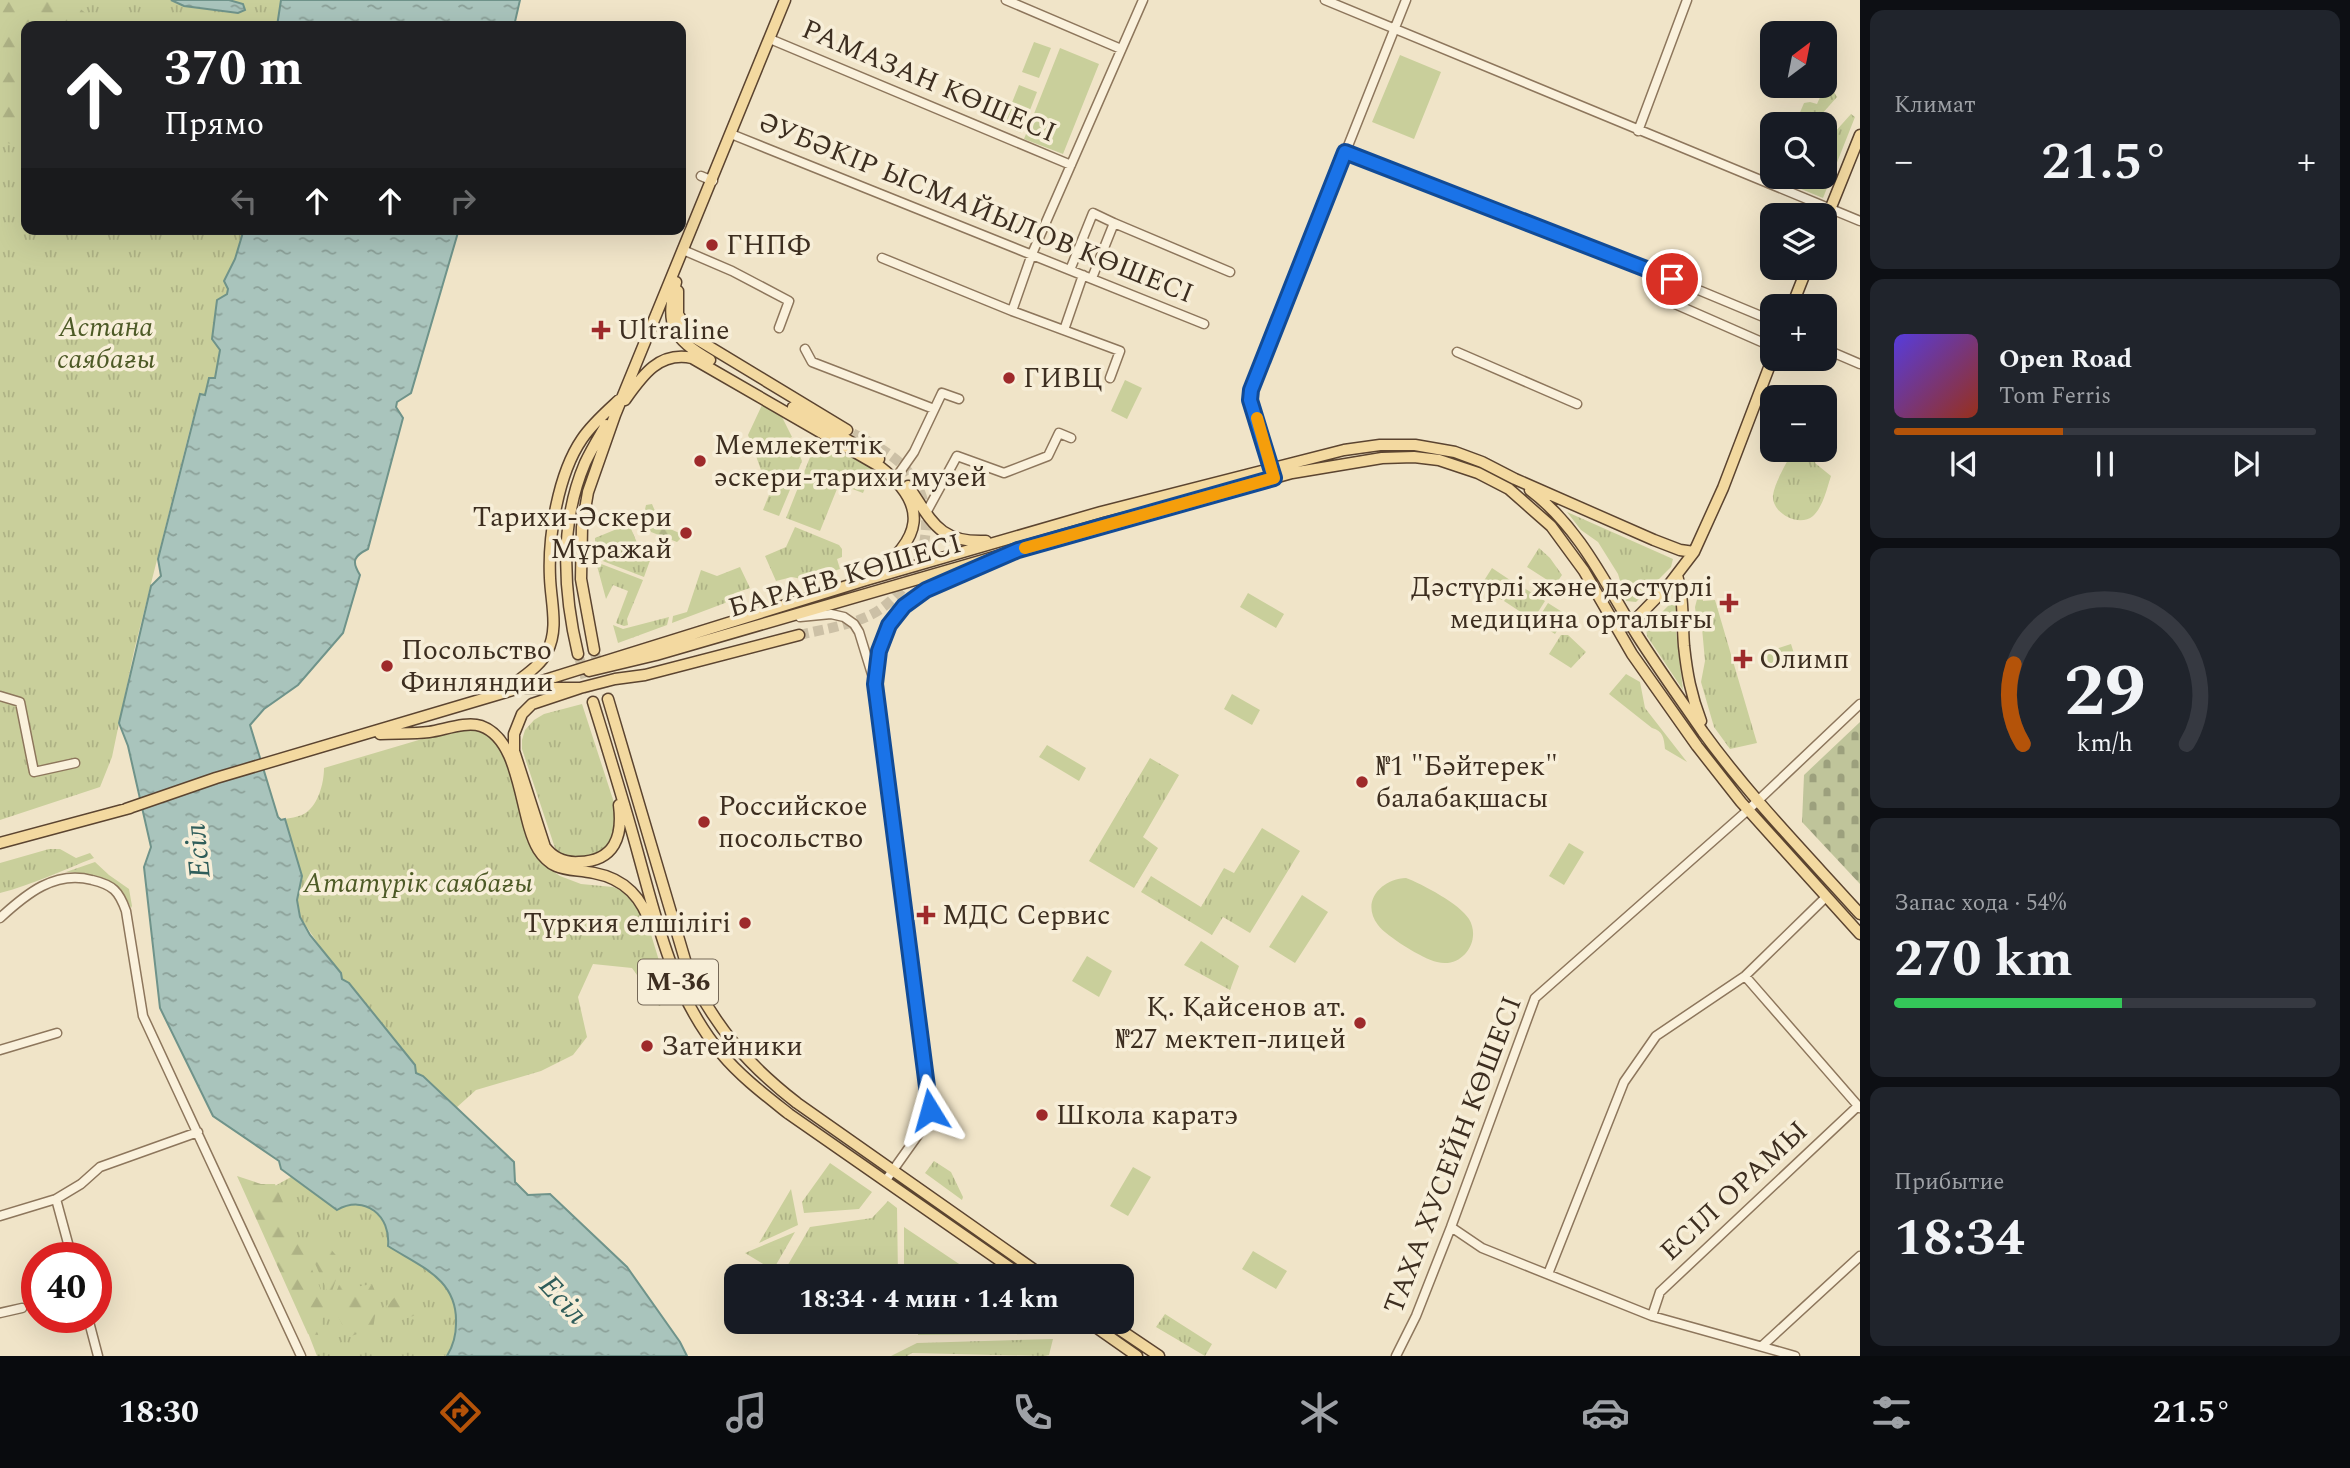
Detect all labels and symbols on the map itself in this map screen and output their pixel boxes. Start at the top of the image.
street label: РАМАЗАН КӨШЕСІ [795,8,1063,154]
north arrow [1760,21,1838,98]
street label: ӘУБӘКІР ЫСМАЙЫЛОВ КӨШЕСІ [752,101,1200,315]
place label: ГНПФ [726,224,811,267]
marker: ГНПФ [704,237,720,253]
pin [1642,249,1702,309]
park label: Астана саябағы [57,306,155,381]
place label: Ultraline [617,309,730,352]
marker: Ultraline [591,320,611,340]
place label: ГИВЦ [1023,357,1103,400]
marker: ГИВЦ [1001,370,1017,386]
place label: Мемлекеттік әскери-тарихи музей [714,424,987,499]
marker: Мемлекеттік әскери-тарихи музей [692,453,708,469]
place label: Тарихи-Әскери Мұражай [472,496,672,571]
street label: БАРАЕВ КӨШЕСІ [723,522,967,630]
marker: Тарихи-Әскери Мұражай [678,525,694,541]
place label: Дәстүрлі және дәстүрлі медицина орталығы [1411,566,1713,641]
marker: Дәстүрлі және дәстүрлі медицина орталығы [1719,593,1739,613]
place label: Посольство Финляндии [401,629,553,704]
place label: Олимп [1759,638,1849,681]
marker: Олимп [1733,649,1753,669]
marker: Посольство Финляндии [379,658,395,674]
place label: №1 "Бәйтерек" балабақшасы [1376,745,1558,820]
marker: №1 "Бәйтерек" балабақшасы [1354,774,1370,790]
place label: Российское посольство [718,785,867,860]
marker: Российское посольство [696,814,712,830]
water label: Есіл [172,821,224,880]
park label: Ататүрік саябағы [302,862,533,905]
place label: МДС Сервис [942,894,1110,937]
place label: Түркия елшілігі [523,902,731,945]
marker: МДС Сервис [916,905,936,925]
marker: Түркия елшілігі [737,915,753,931]
road number: M-36 [638,959,718,1004]
place label: Қ. Қайсенов ат. №27 мектеп-лицей [1115,986,1346,1061]
street label: ТАХА ХУСЕЙН КӨШЕСІ [1372,990,1534,1320]
marker: Қ. Қайсенов ат. №27 мектеп-лицей [1352,1015,1368,1031]
place label: Затейники [661,1025,803,1068]
marker: Затейники [639,1038,655,1054]
position arrow [893,1073,967,1147]
place label: Школа каратэ [1056,1094,1238,1137]
marker: Школа каратэ [1034,1107,1050,1123]
street label: ЕСІЛ ОРАМЫ [1650,1111,1818,1271]
speed limit sign: 40 [21,1242,112,1333]
water label: Есіл [528,1264,599,1336]

